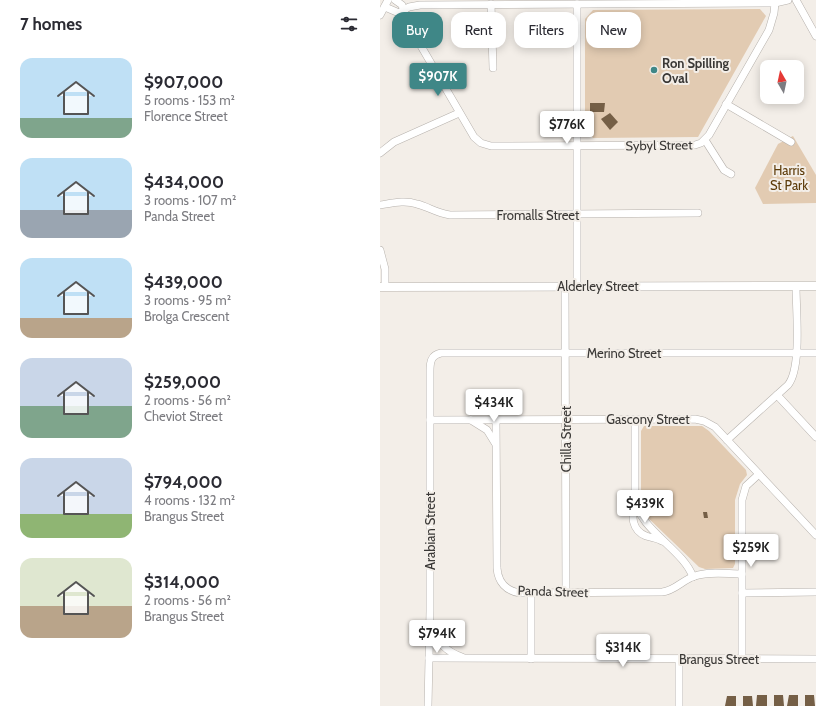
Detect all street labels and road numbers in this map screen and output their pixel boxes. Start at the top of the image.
street label: Sybyl Street [625,136,693,154]
street label: Fromalls Street [497,207,580,223]
street label: Alderley Street [557,278,639,294]
street label: Merino Street [587,345,662,361]
street label: Chilla Street [558,405,574,472]
street label: Gascony Street [606,411,690,427]
street label: Arabian Street [422,491,438,570]
street label: Panda Street [517,582,589,600]
street label: Brangus Street [679,651,760,667]

